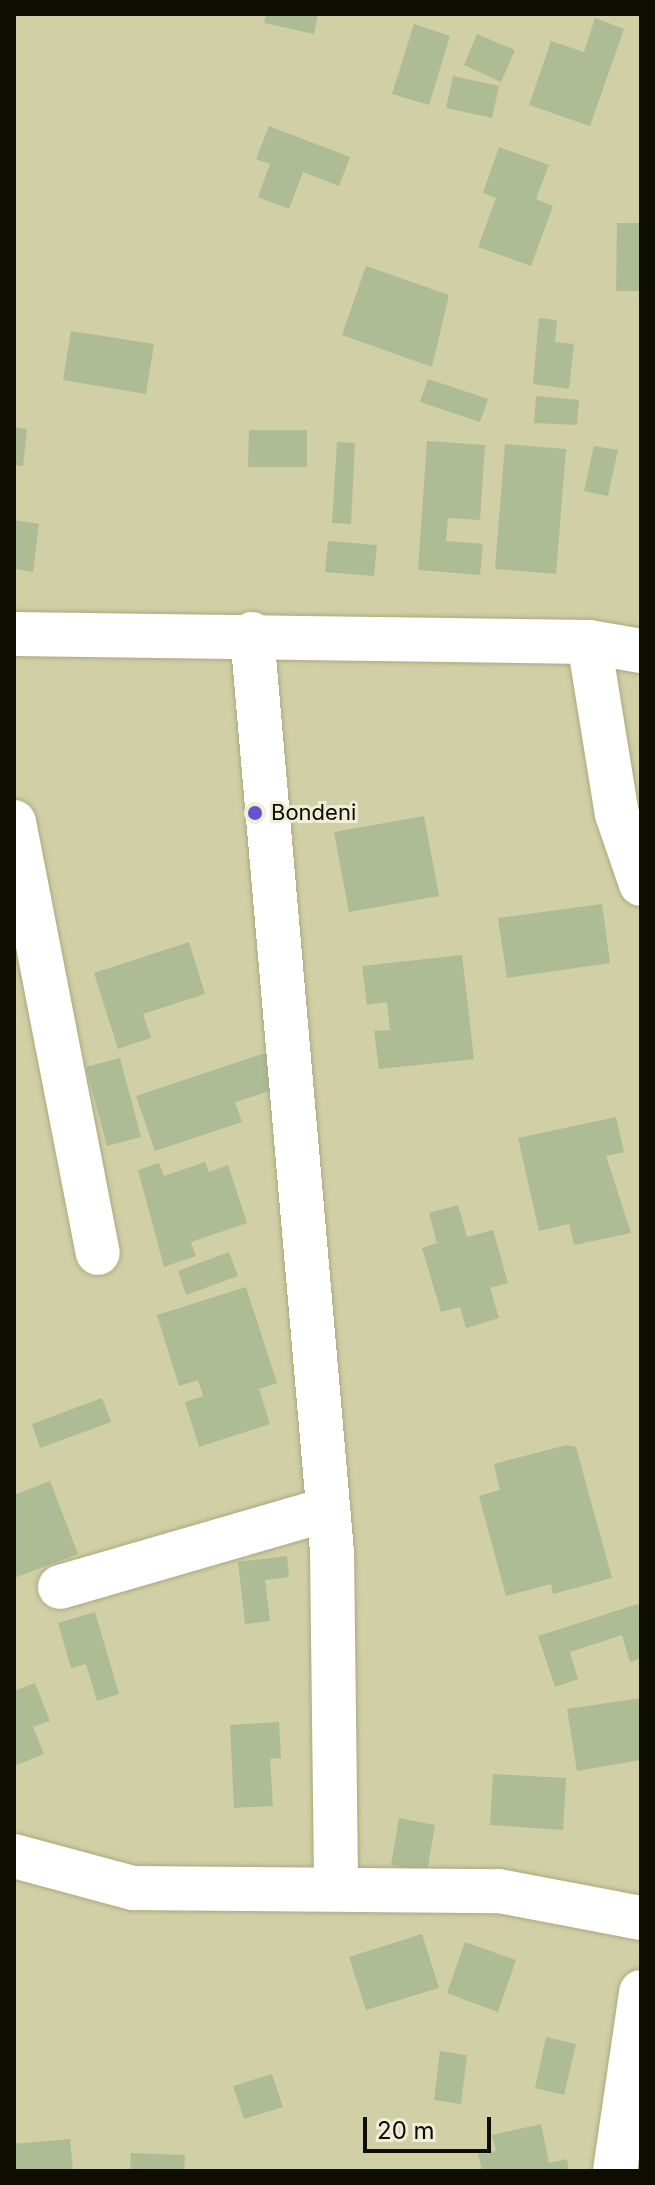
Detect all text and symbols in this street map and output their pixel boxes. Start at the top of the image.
place label: Bondeni [271,800,356,826]
marker: Bondeni [246,804,264,822]
scale bar [367,2101,495,2151]
text: 20 m [377,2116,435,2145]

